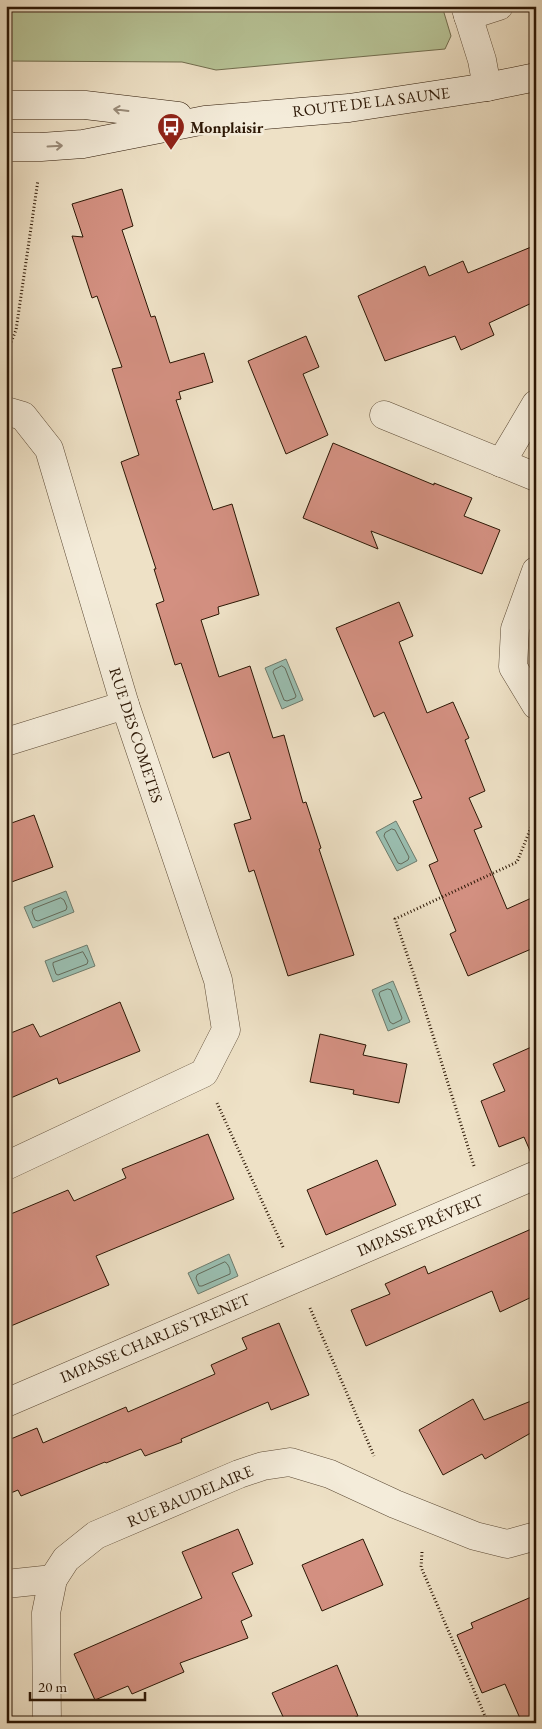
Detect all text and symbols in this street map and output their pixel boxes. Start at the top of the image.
street label: ROUTE DE LA SAUNE [291,82,451,122]
one-way arrow [114,105,130,115]
bus stop icon: Monplaisir [156,112,186,151]
place label: Monplaisir [190,117,264,138]
one-way arrow [47,142,63,151]
street label: RUE DES COMETES [104,665,168,805]
street label: IMPASSE PRÉVERT [354,1189,486,1261]
street label: IMPASSE CHARLES TRENET [57,1288,254,1388]
street label: RUE BAUDELAIRE [124,1460,256,1532]
scale bar [30,1669,145,1701]
text: 20 m [38,1677,67,1696]

